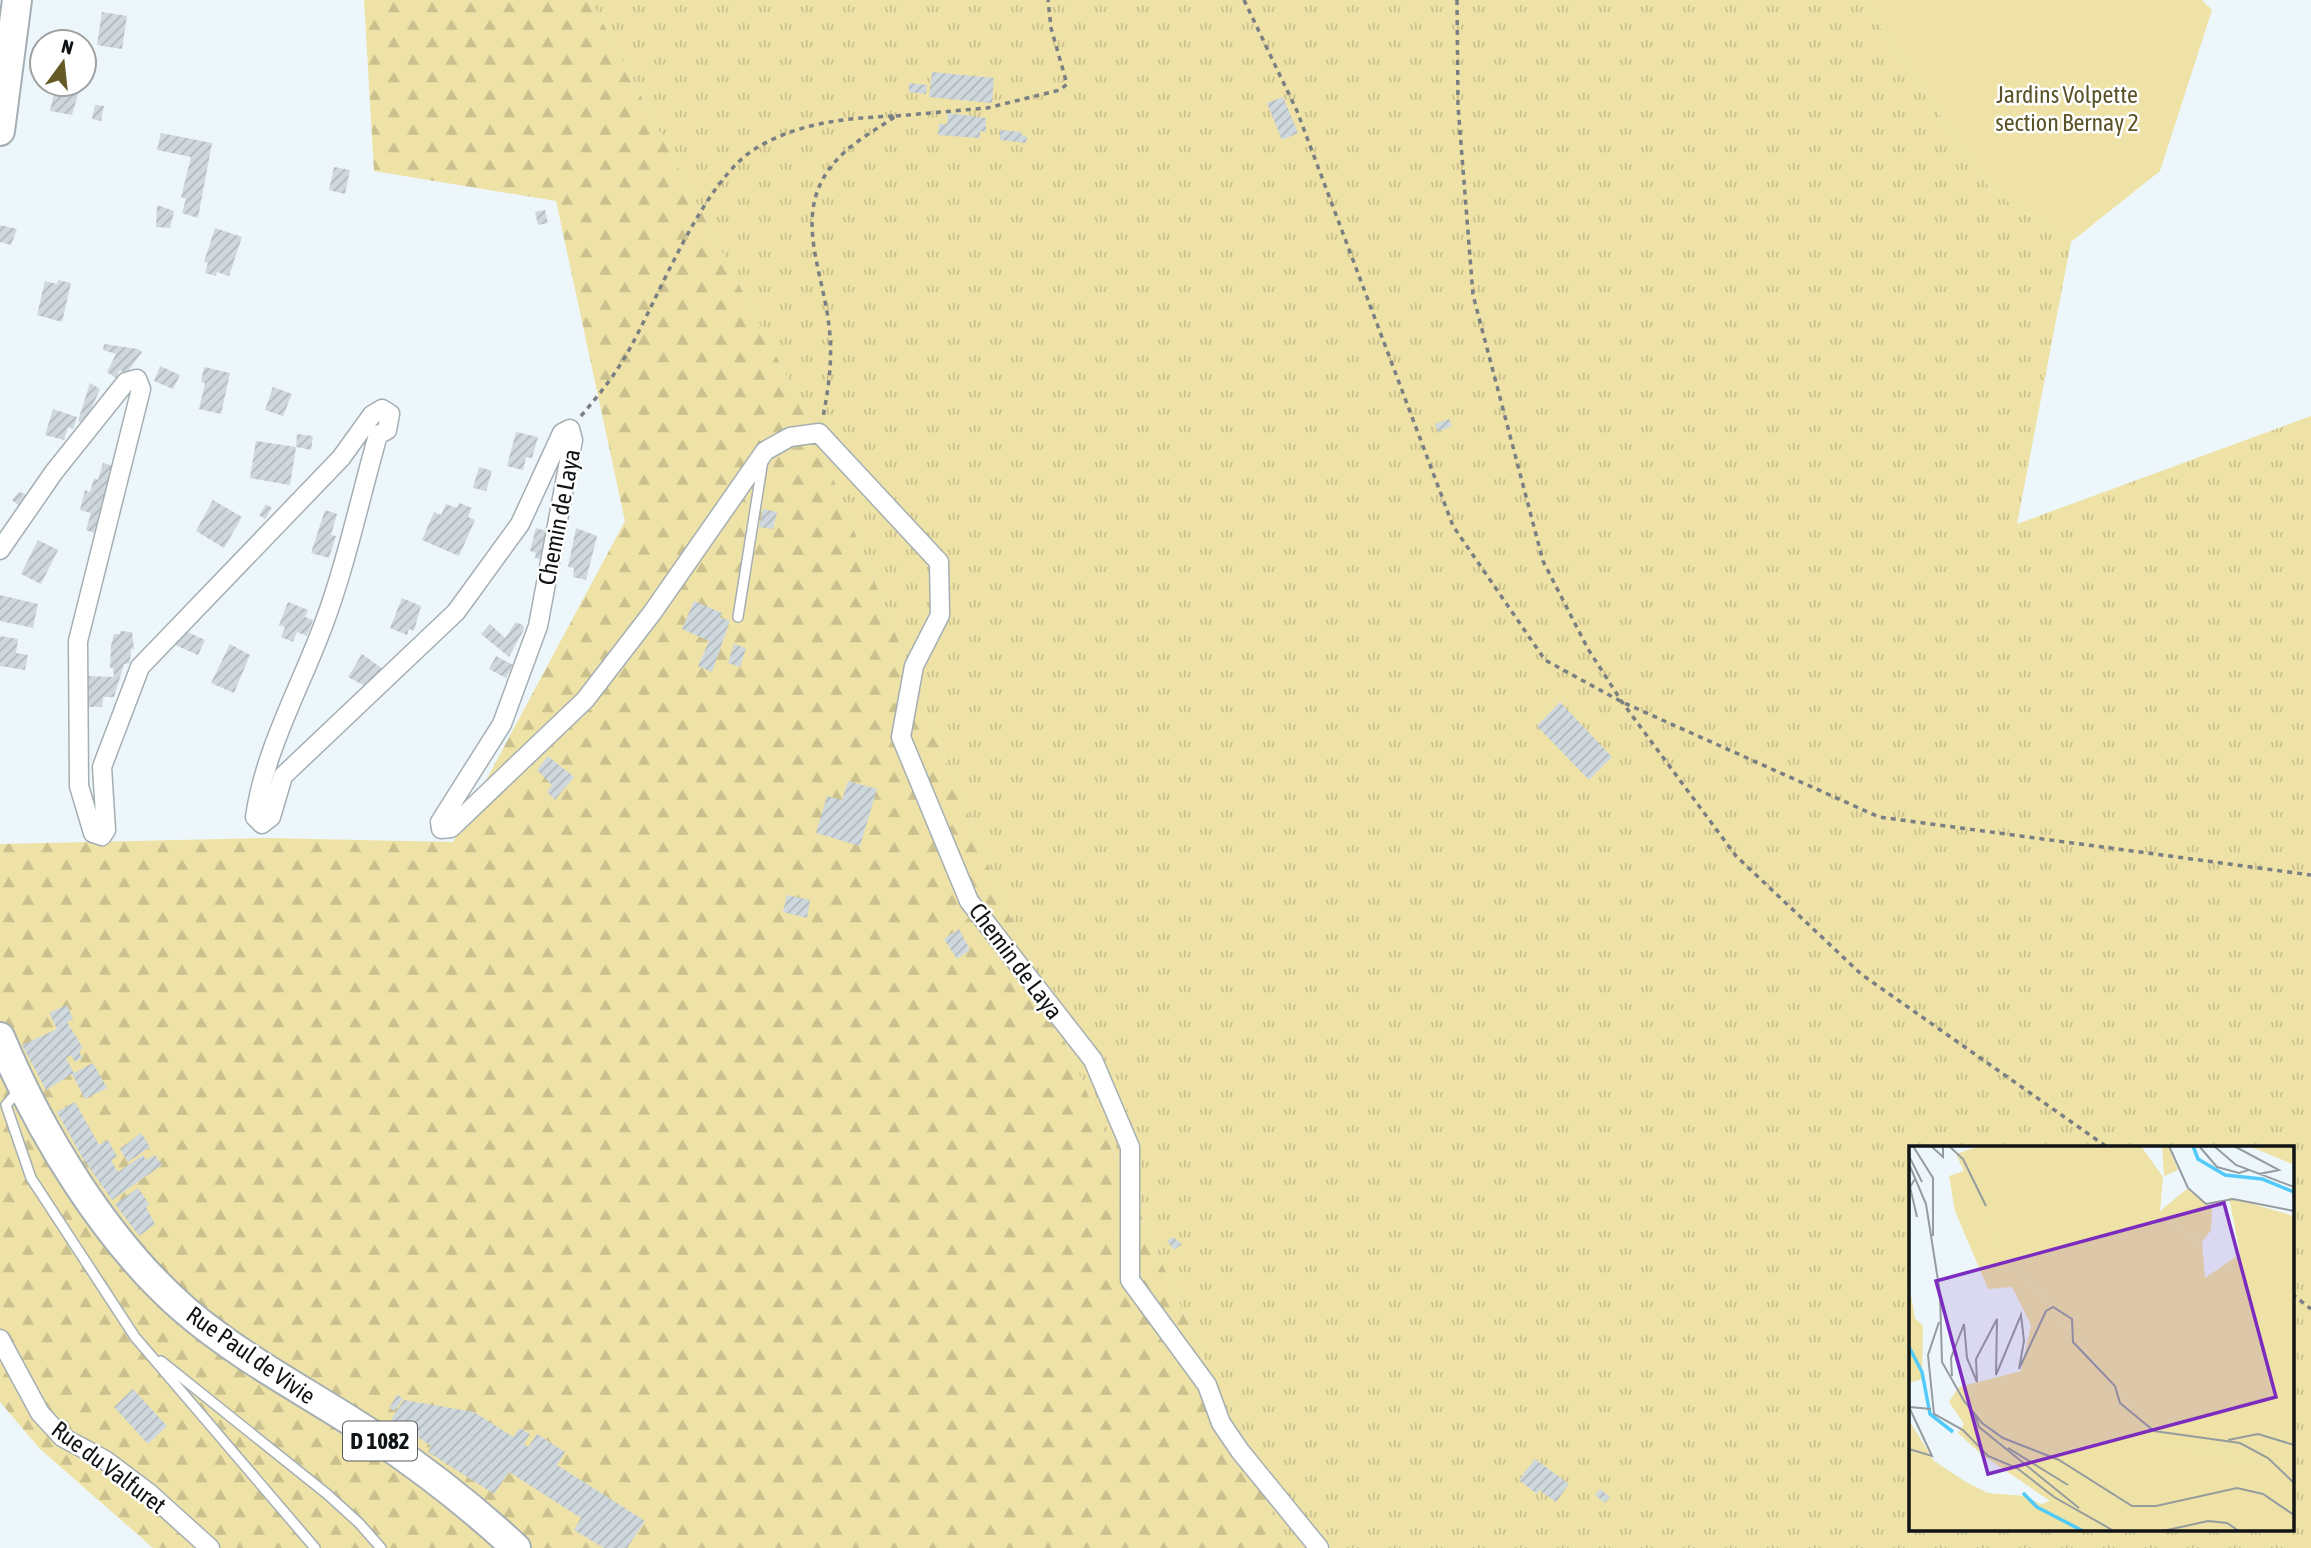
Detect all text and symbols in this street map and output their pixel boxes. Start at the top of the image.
north arrow [28,28,98,98]
text: N [59,35,76,59]
park label: Jardins Volpette section Bernay 2 [1995,81,2139,136]
street label: Chemin de Laya [533,447,585,587]
street label: Chemin de Laya [964,898,1068,1024]
inset map [1909,1146,2294,1530]
street label: Rue Paul de Vivie [182,1301,320,1409]
street label: Rue du Valfuret [47,1415,171,1519]
road number: D 1082 [343,1422,417,1460]

